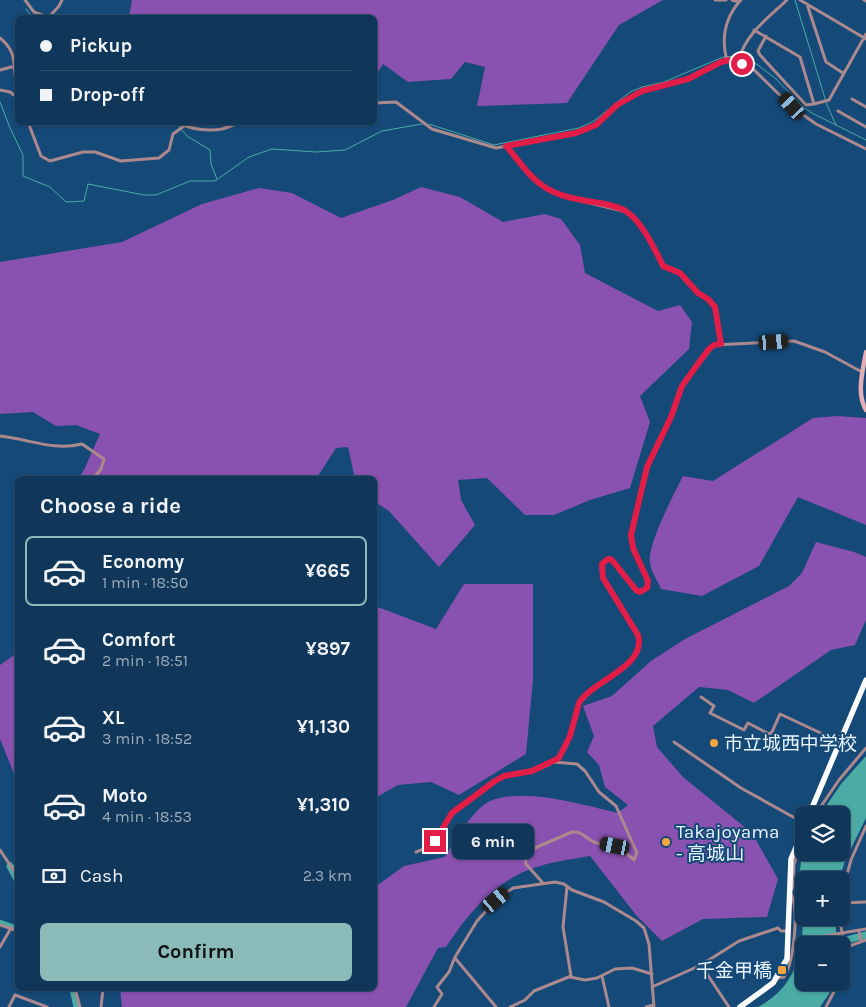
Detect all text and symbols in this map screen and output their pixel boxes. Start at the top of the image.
text: Pickup [70,35,132,57]
route start [731,53,753,75]
text: Drop-off [70,84,145,106]
car [776,90,807,122]
car [758,333,789,351]
text: Choose a ride [40,493,181,519]
icon: car [42,549,87,594]
text: Economy [102,551,184,573]
text: ¥665 [305,560,350,582]
text: 1 min · 18:50 [102,573,188,592]
icon: car [42,627,87,672]
text: Comfort [102,629,176,651]
text: ¥897 [306,638,350,660]
text: 2 min · 18:51 [102,651,188,670]
icon: car [42,705,87,750]
text: XL [102,707,124,729]
text: ¥1,130 [297,716,350,738]
text: 3 min · 18:52 [102,729,192,748]
place label: 市立城西中学校 [724,733,857,755]
marker: 市立城西中学校 [708,737,720,749]
icon: car [42,783,87,828]
text: Moto [102,785,148,807]
text: ¥1,310 [297,794,350,816]
map controls [795,806,850,991]
button: layers [795,806,850,861]
text: 4 min · 18:53 [102,807,192,826]
place label: Takajoyama - 高城山 [676,821,779,865]
callout: 6 min [452,824,535,858]
route end [424,830,446,852]
text: 6 min [471,832,515,851]
car [598,836,631,856]
marker: Takajoyama - 高城山 [660,836,672,848]
icon: cash [40,862,68,890]
text: Cash [80,865,124,887]
text: 2.3 km [303,866,352,885]
button: + [795,871,850,926]
car [479,885,512,915]
button: Confirm [40,923,352,981]
button: − [795,936,850,991]
place label: 千金甲橋 [696,960,772,982]
marker: 千金甲橋 [776,964,788,976]

